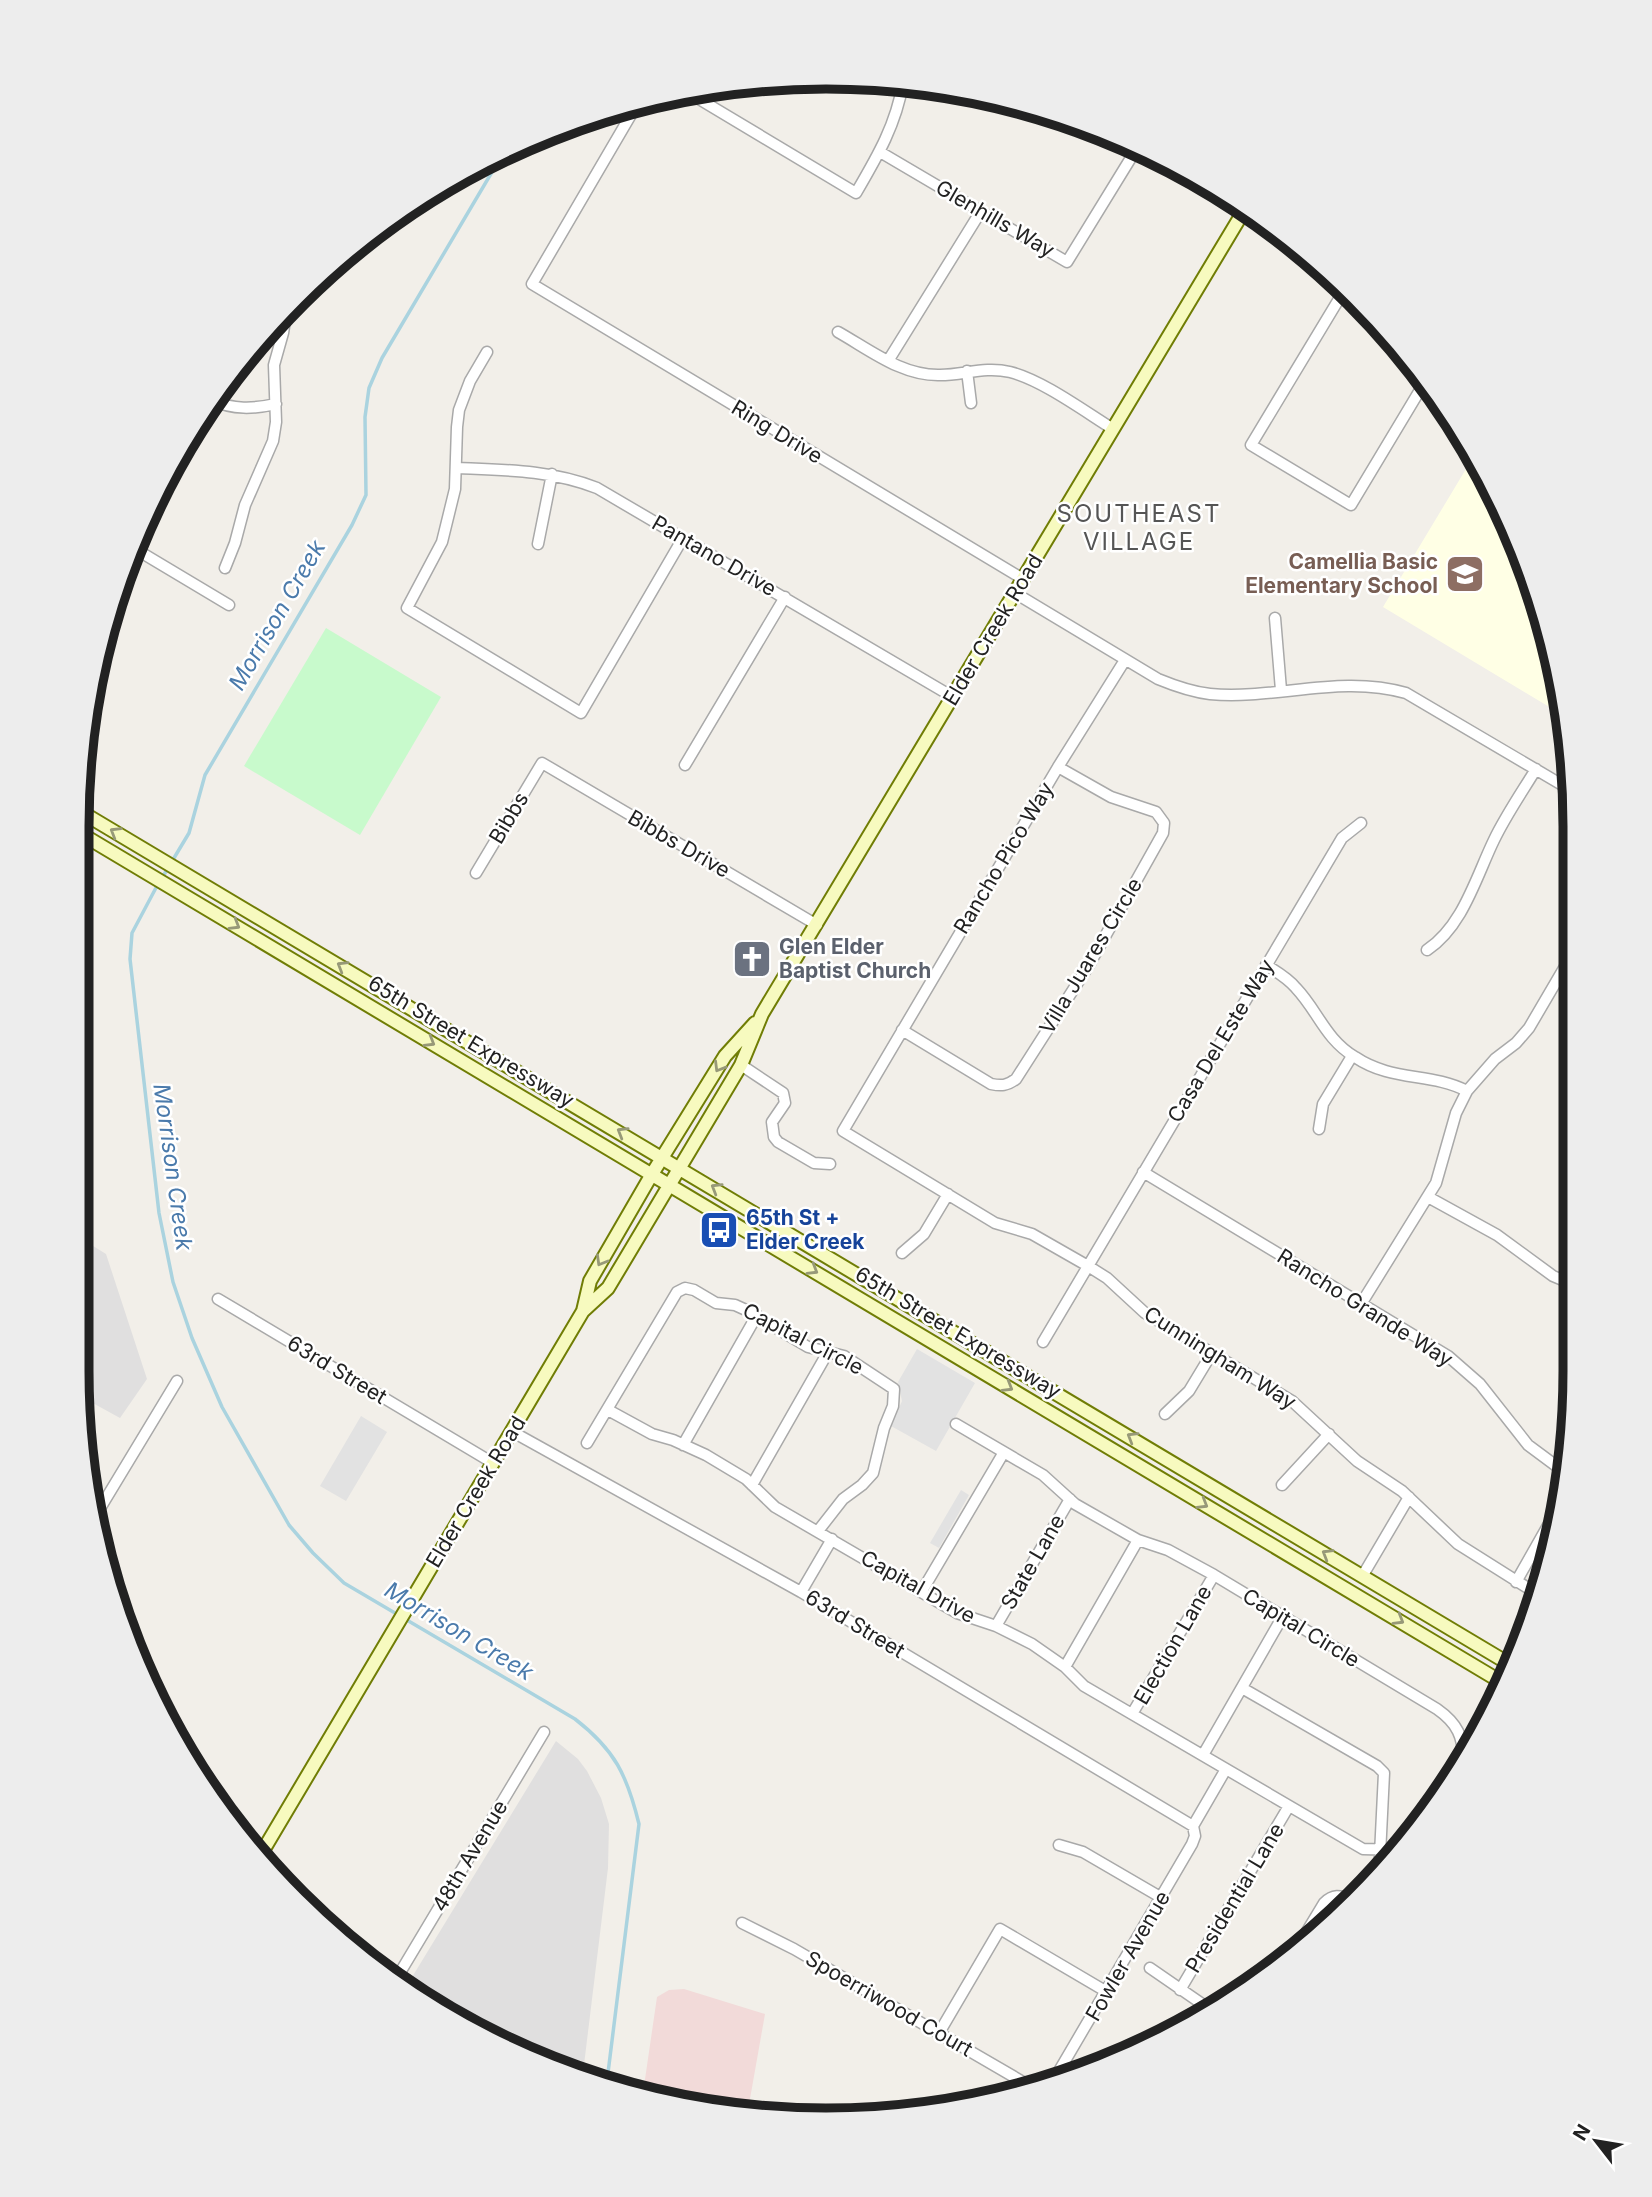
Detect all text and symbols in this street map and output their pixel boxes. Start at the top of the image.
street label: Glenhills Way [931,174,1059,263]
street label: Ring Drive [727,395,827,469]
district label: SOUTHEAST VILLAGE [1057,499,1221,556]
street label: Pantano Drive [648,510,781,601]
water label: Morrison Creek [223,535,331,695]
place label: Camellia Basic Elementary School [1245,549,1438,598]
street label: Elder Creek Road [938,550,1048,710]
school or university icon: Camellia Basic Elementary School [1444,553,1486,595]
street label: Rancho Pico Way [948,777,1059,938]
street label: Bibbs [484,787,534,848]
street label: Bibbs Drive [624,804,735,883]
one-way arrow [110,827,123,840]
street label: Villa Juares Circle [1034,873,1147,1038]
one-way arrow [228,917,241,930]
place label: Glen Elder Baptist Church [779,934,931,983]
church icon: Glen Elder Baptist Church [731,938,773,980]
street label: Casa Del Este Way [1162,955,1279,1127]
one-way arrow [337,961,350,974]
street label: 65th Street Expressway [364,970,579,1113]
one-way arrow [423,1034,436,1047]
one-way arrow [714,1059,727,1072]
water label: Morrison Creek [147,1082,199,1253]
one-way arrow [616,1127,629,1140]
one-way arrow [711,1184,724,1197]
place label: 65th St + Elder Creek [746,1205,865,1254]
bus stop icon: 65th St + Elder Creek [698,1209,740,1251]
street label: Rancho Grande Way [1273,1243,1458,1372]
one-way arrow [596,1254,609,1267]
one-way arrow [805,1261,818,1274]
street label: 65th Street Expressway [851,1261,1066,1404]
street label: Capital Circle [739,1297,868,1380]
street label: Cunningham Way [1140,1301,1301,1414]
street label: 63rd Street [283,1330,392,1409]
one-way arrow [1001,1378,1014,1391]
street label: Elder Creek Road [421,1412,531,1572]
one-way arrow [1126,1432,1139,1445]
one-way arrow [1196,1495,1209,1508]
street label: State Lane [995,1510,1070,1614]
street label: Capital Drive [857,1545,980,1628]
one-way arrow [1321,1549,1334,1562]
water label: Morrison Creek [380,1576,539,1687]
street label: Election Lane [1128,1581,1217,1709]
street label: Capital Circle [1238,1583,1364,1672]
street label: 63rd Street [801,1584,910,1663]
one-way arrow [1391,1612,1404,1625]
street label: 48th Avenue [427,1796,513,1916]
street label: Presidential Lane [1180,1818,1289,1977]
street label: Fowler Avenue [1080,1886,1175,2025]
street label: Spoerriwood Court [801,1946,977,2062]
north arrow [1561,2106,1631,2176]
text: N [1568,2120,1595,2145]

